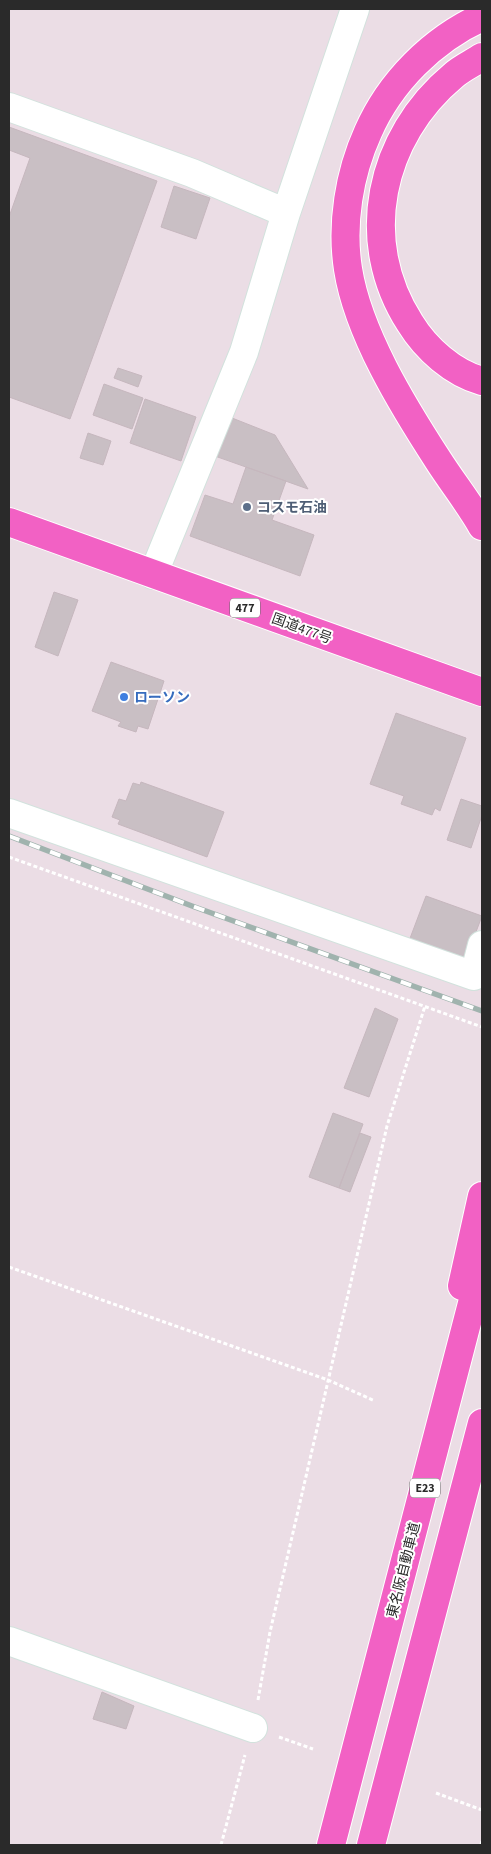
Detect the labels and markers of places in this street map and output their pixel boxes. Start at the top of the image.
place label: コスモ石油 [257,498,327,518]
marker: コスモ石油 [241,501,253,513]
place label: ローソン [134,688,190,708]
marker: ローソン [118,691,130,703]

